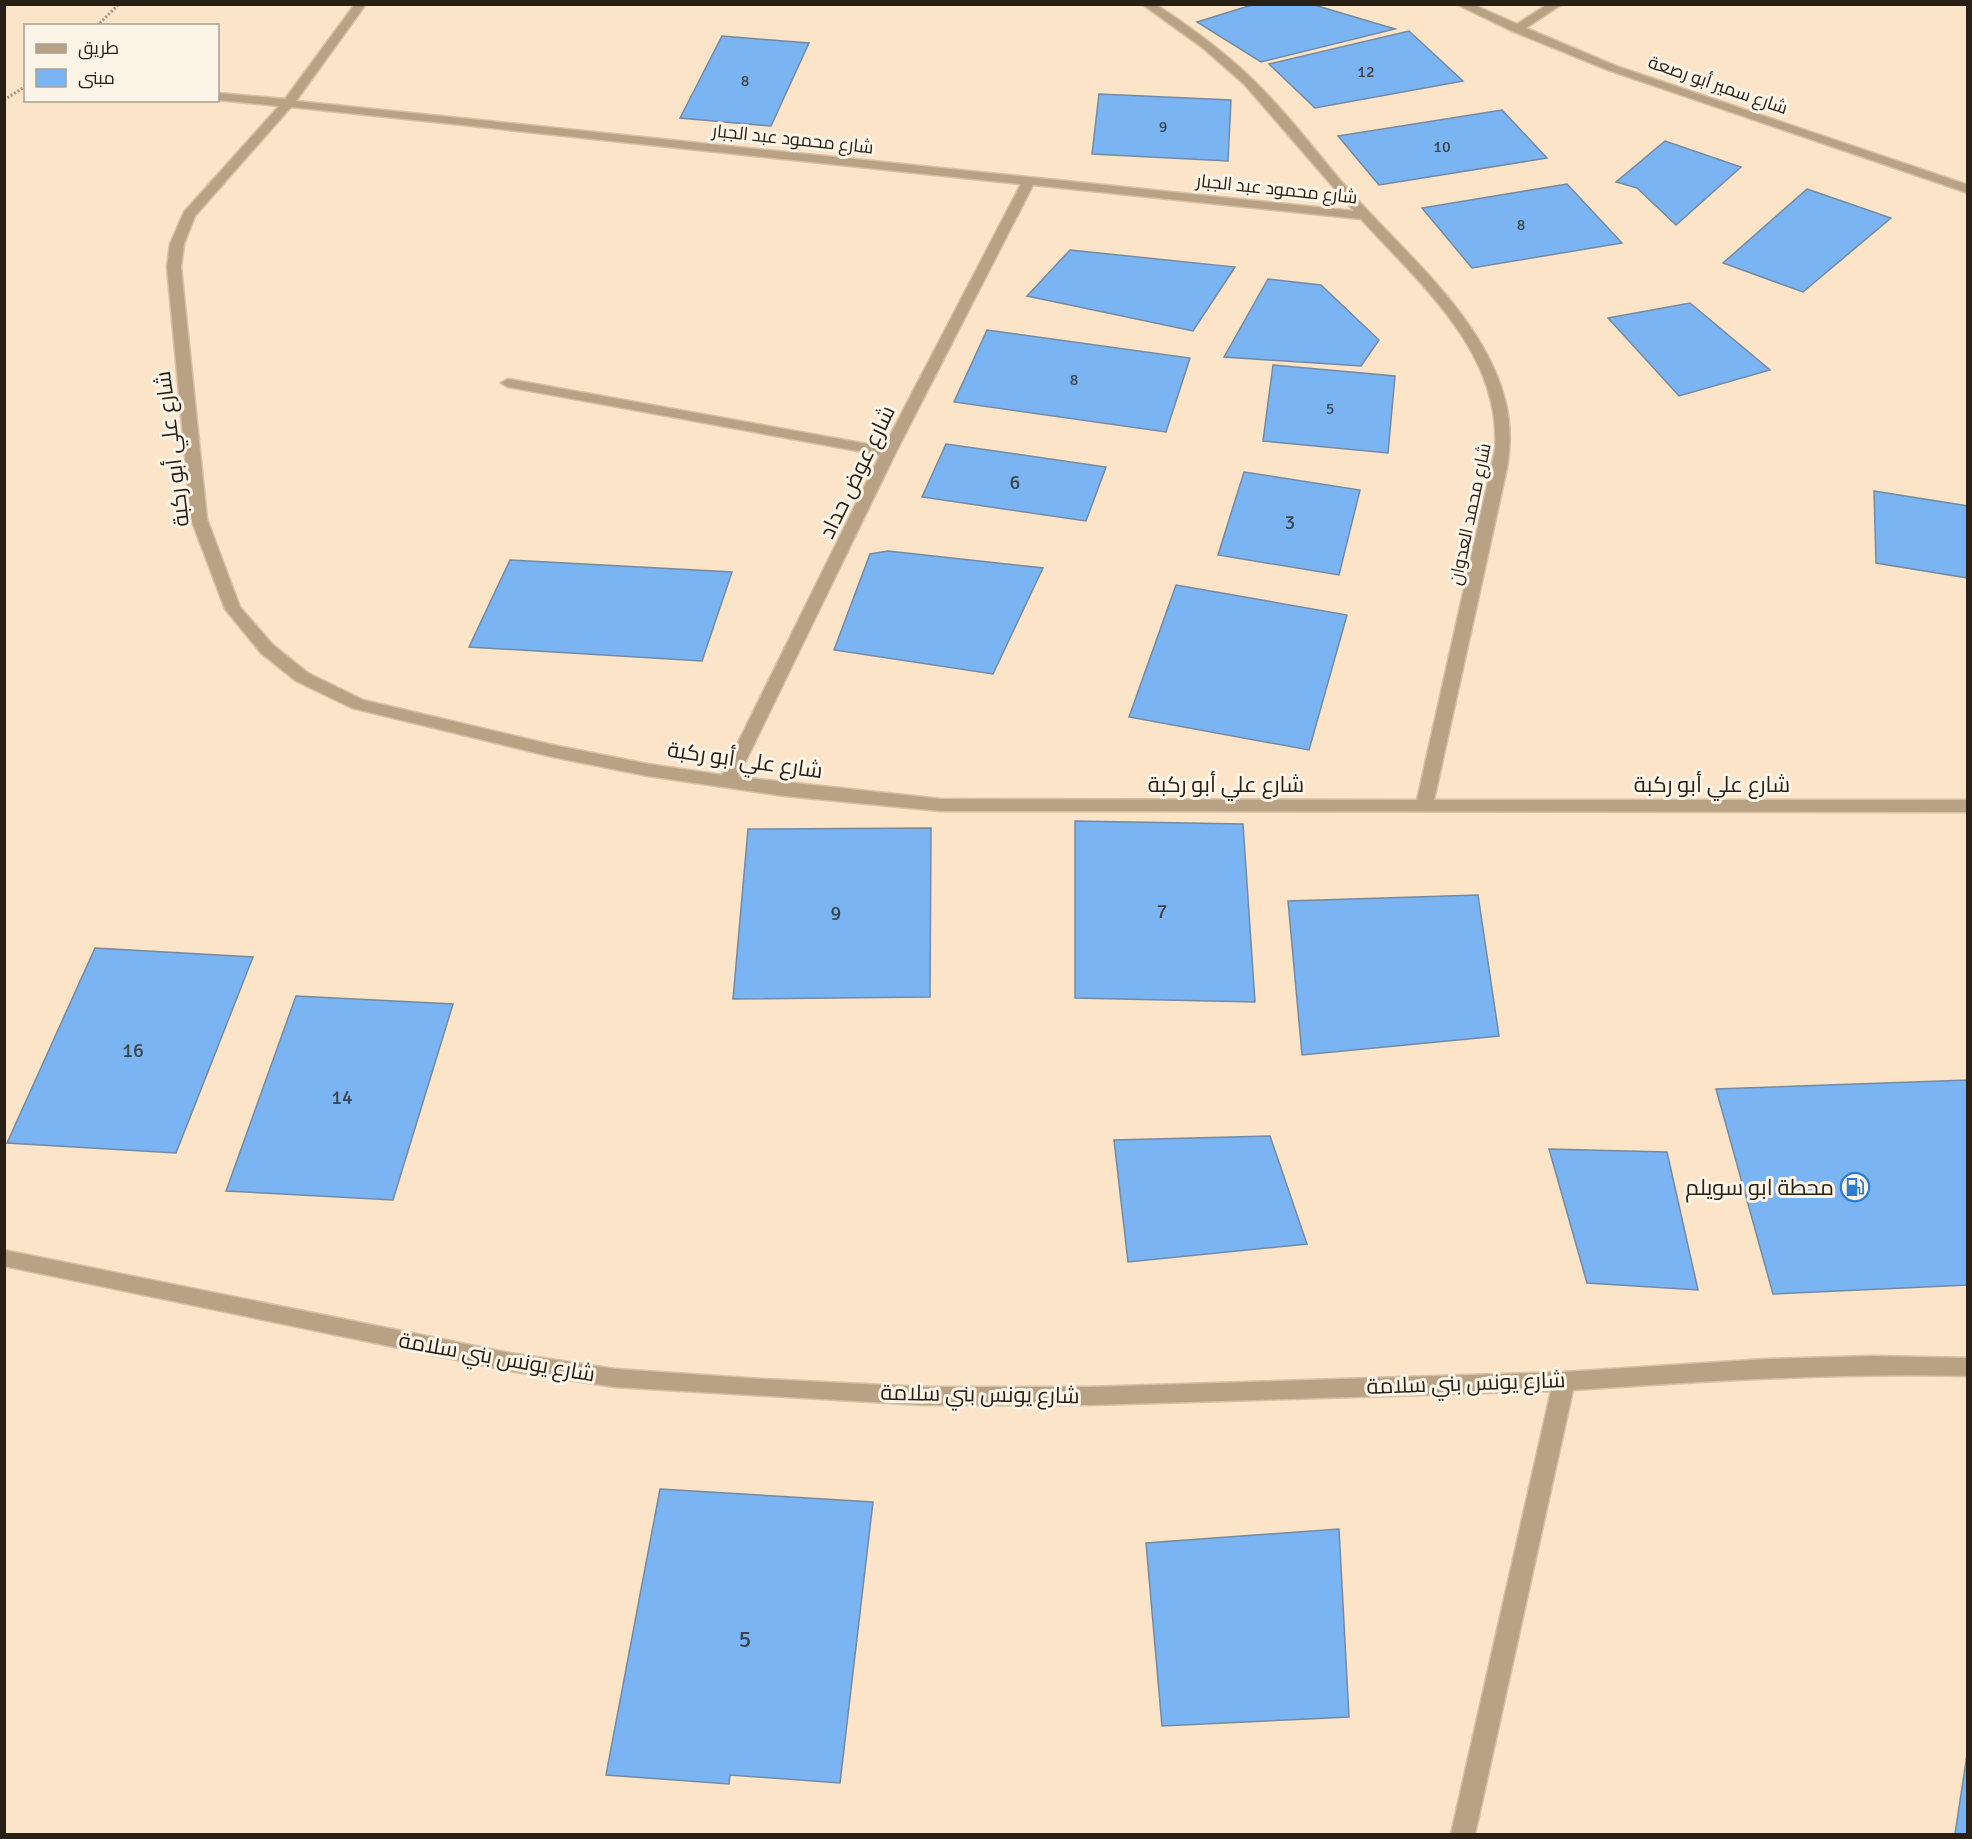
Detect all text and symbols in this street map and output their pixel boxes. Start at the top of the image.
legend [24,24,219,102]
text: طريق [78,37,119,60]
street label: شارع سمير أبو رصعة [1645,51,1791,120]
house number: 12 [1357,62,1375,82]
text: مبنى [78,67,115,89]
house number: 8 [741,71,749,91]
house number: 9 [1159,117,1167,137]
street label: شارع محمود عبد الجبار [710,119,875,159]
house number: 10 [1433,137,1451,157]
street label: شارع محمود عبد الجبار [1194,169,1359,209]
house number: 8 [1517,215,1525,235]
street label: شارع علي أبو ركبة [149,369,198,528]
house number: 8 [1070,370,1078,390]
house number: 5 [1326,399,1334,419]
street label: شارع عوض حداد [813,401,902,543]
street label: شارع محمد العدوان [1444,441,1497,587]
house number: 6 [1010,470,1020,495]
house number: 3 [1285,510,1295,535]
street label: شارع علي أبو ركبة [665,736,824,787]
street label: شارع علي أبو ركبة [1148,771,1304,801]
street label: شارع علي أبو ركبة [1634,771,1790,801]
house number: 7 [1157,899,1167,924]
house number: 9 [831,901,841,926]
house number: 16 [122,1038,144,1063]
house number: 14 [331,1085,353,1110]
fuel station icon: محطة ابو سويلم [1839,1171,1871,1203]
place label: محطة ابو سويلم [1685,1174,1834,1203]
street label: شارع يونس بني سلامة [396,1326,597,1391]
street label: شارع يونس بني سلامة [1366,1366,1566,1403]
street label: شارع يونس بني سلامة [880,1379,1080,1412]
house number: 5 [739,1624,751,1654]

